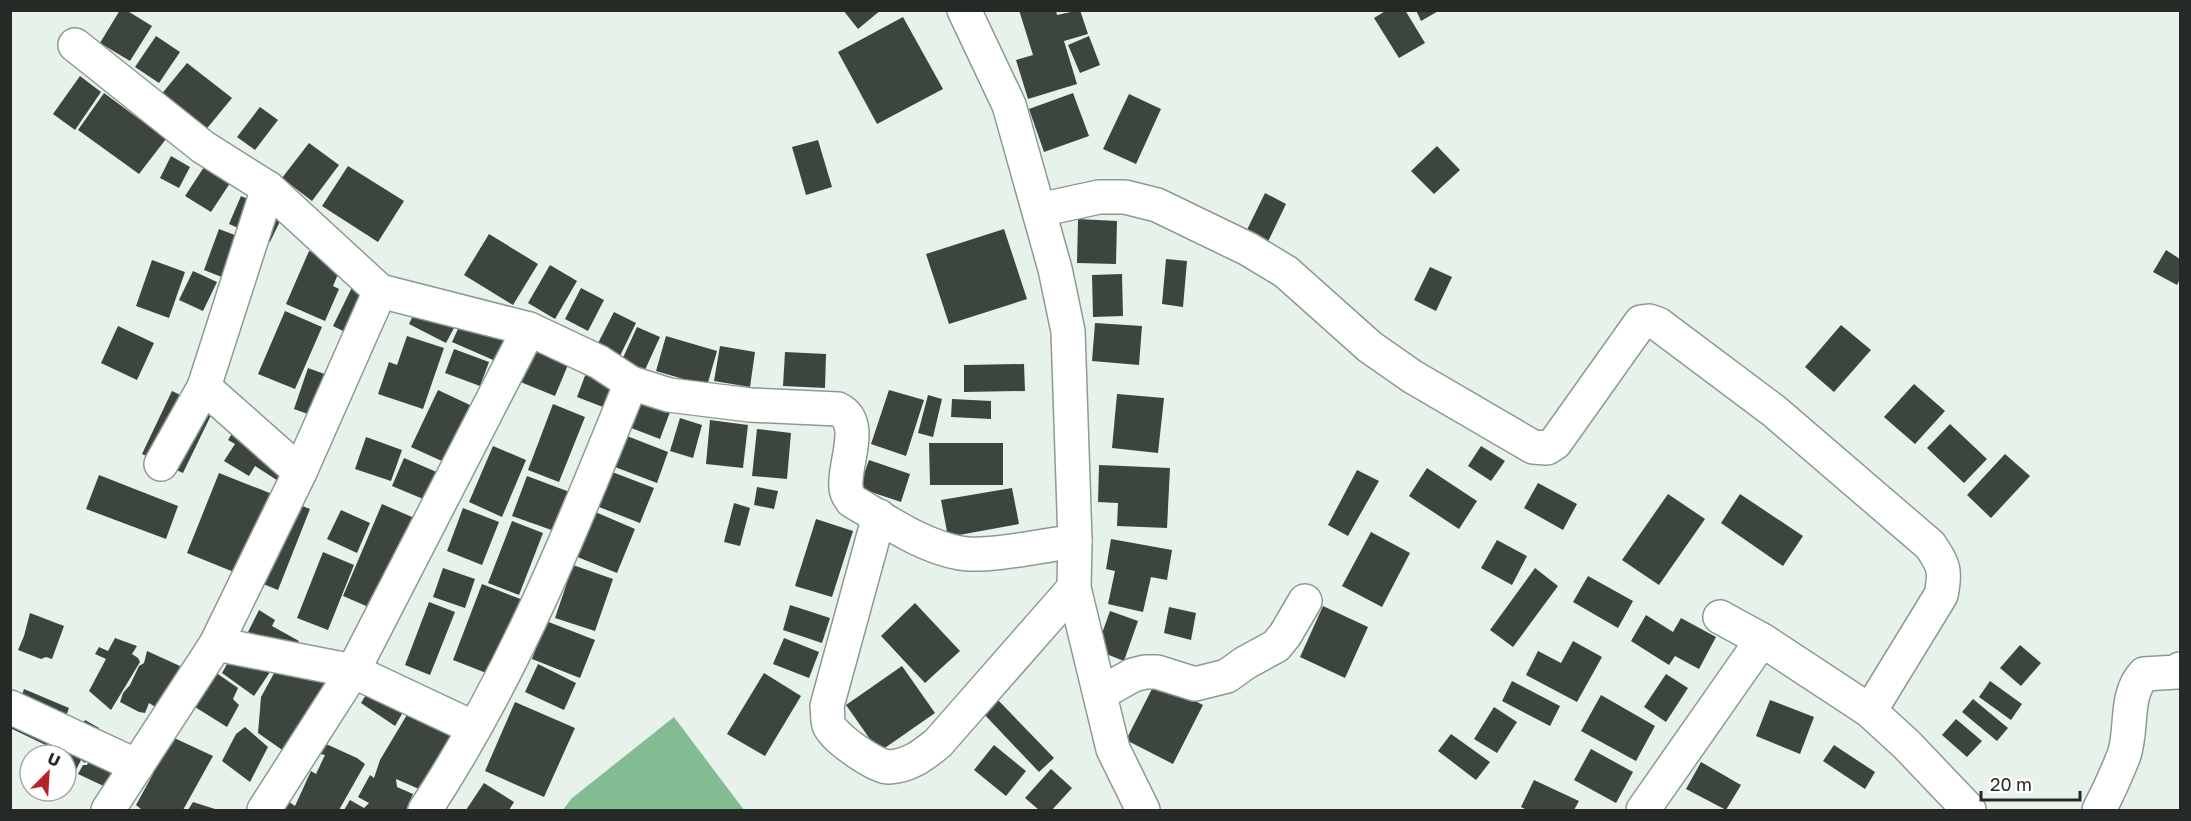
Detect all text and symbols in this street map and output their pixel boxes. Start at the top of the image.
north arrow [18,743,78,803]
text: U [45,748,64,771]
scale bar [1981,764,2080,802]
text: 20 m [1990,773,2032,795]

